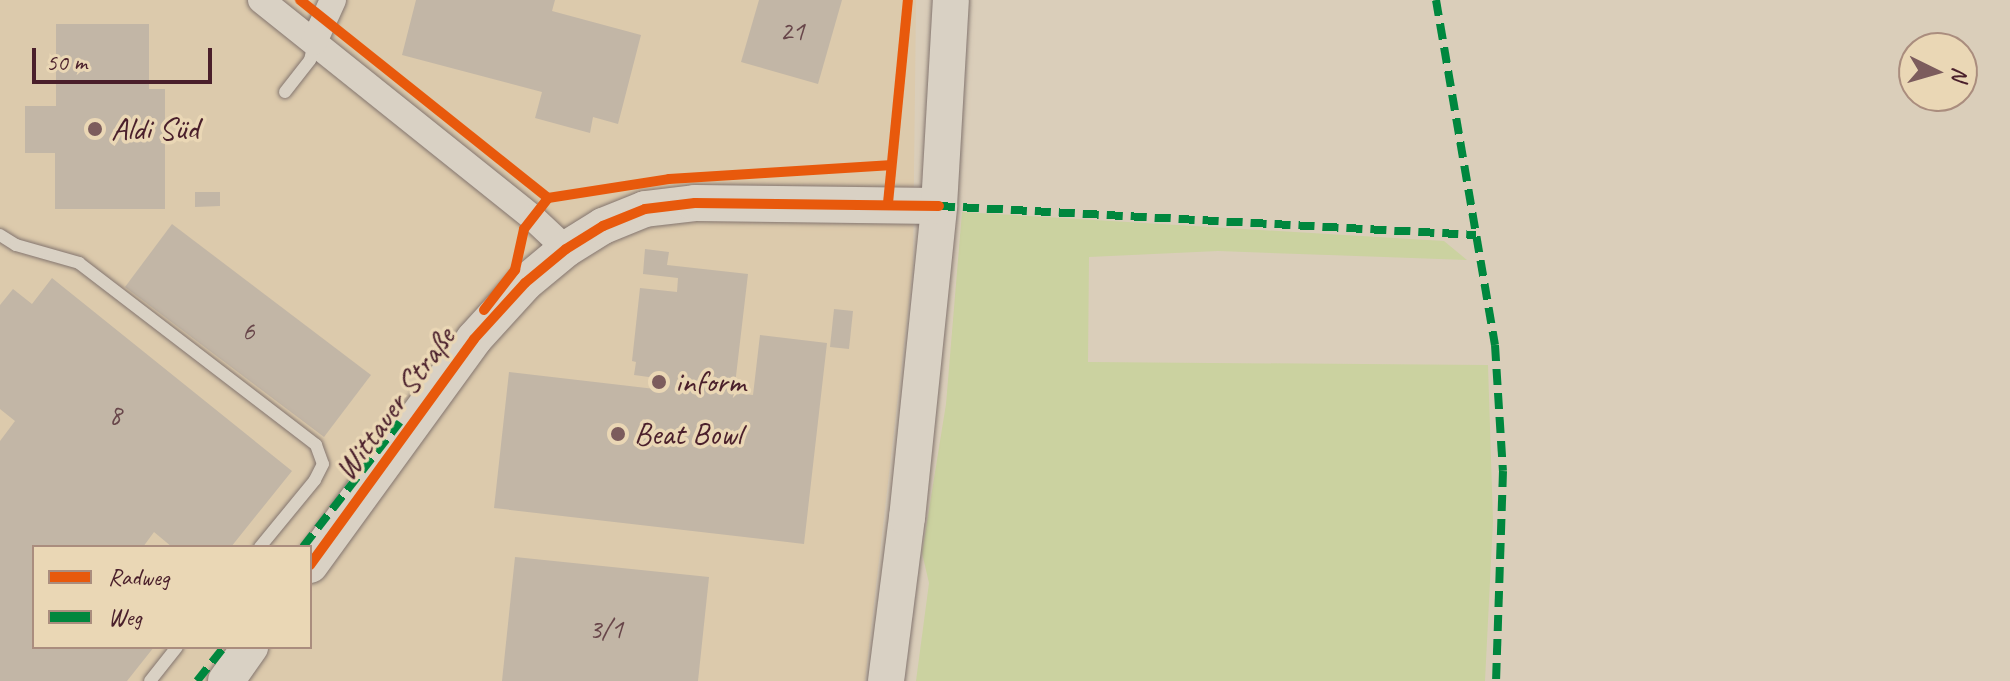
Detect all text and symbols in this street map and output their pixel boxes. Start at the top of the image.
house number: 21 [779,14,805,48]
scale bar [36,32,216,82]
north arrow [1898,32,1978,112]
text: 50 m [46,47,87,77]
text: N [1945,66,1974,82]
place label: Aldi Süd [111,110,199,148]
marker: Aldi Süd [86,120,104,138]
house number: 6 [242,314,254,348]
street label: Wittauer Straße [326,320,464,488]
place label: inform [675,363,745,401]
marker: inform [650,373,668,391]
house number: 8 [109,398,121,432]
place label: Beat Bowl [634,415,742,453]
marker: Beat Bowl [609,425,627,443]
legend [32,545,312,649]
text: Radweg [108,562,169,592]
text: Weg [108,602,142,632]
house number: 3/1 [589,612,623,646]

